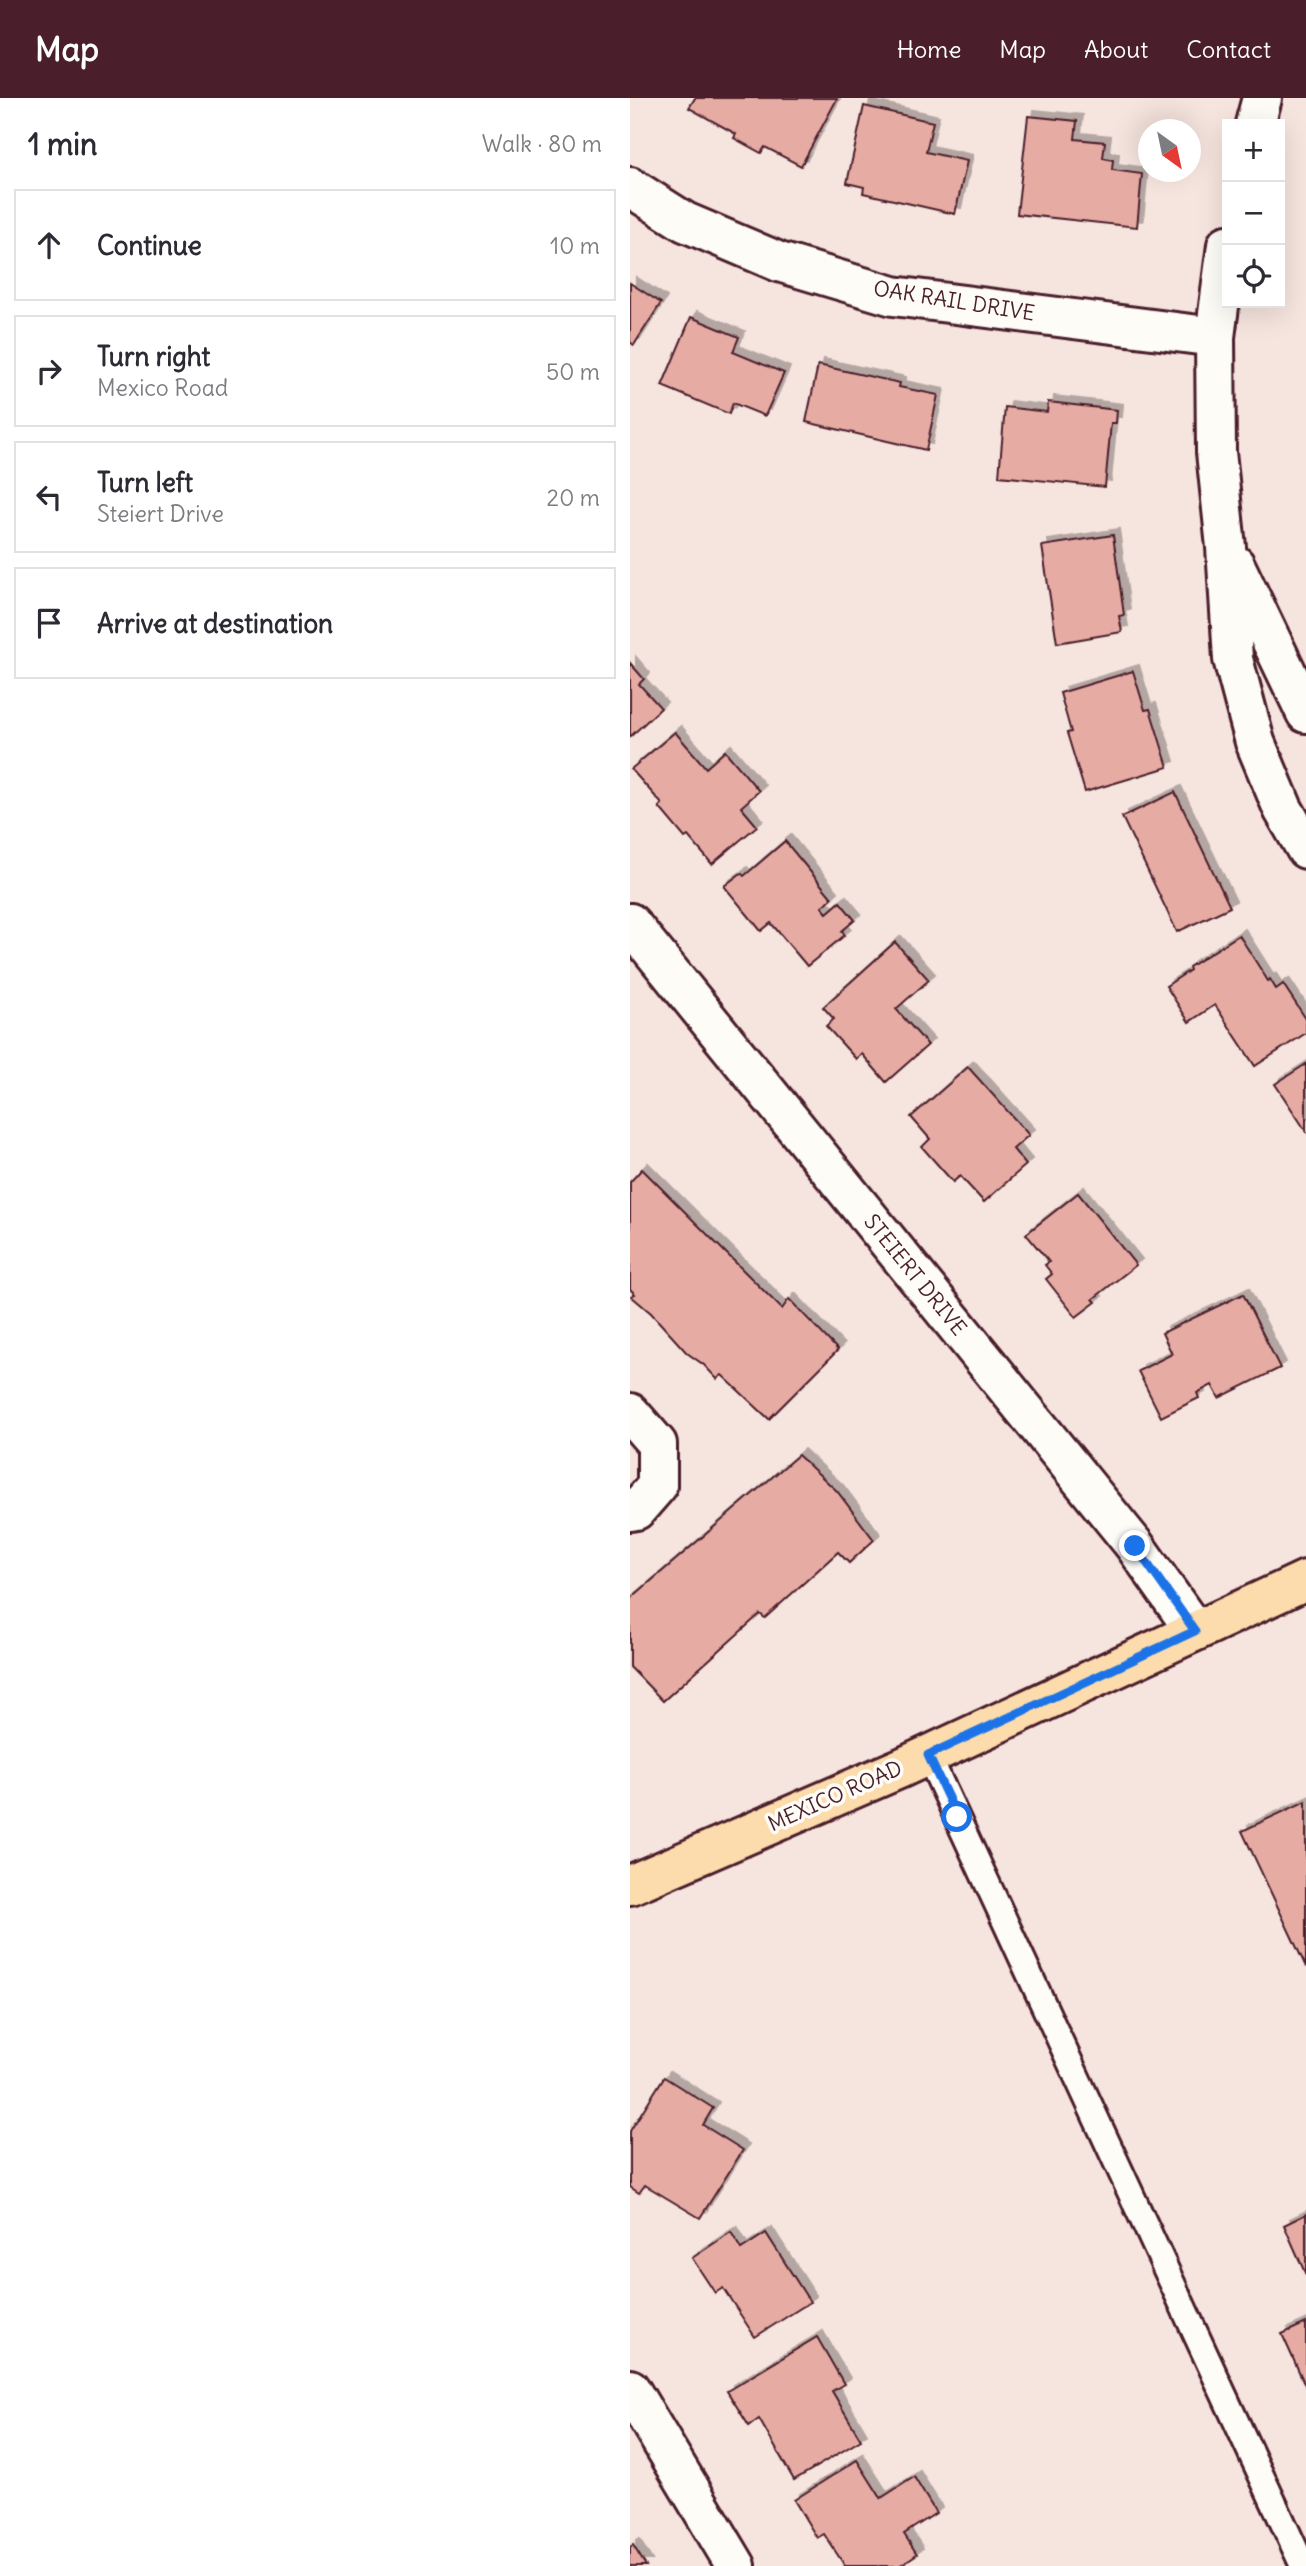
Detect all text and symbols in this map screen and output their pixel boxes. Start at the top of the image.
text: Map [35,28,99,70]
text: Home [897,34,961,64]
text: Map [999,34,1046,64]
text: About [1084,34,1148,64]
text: Contact [1186,34,1271,64]
north arrow [1138,119,1201,182]
map controls [1222,119,1285,308]
button: + [1222,119,1285,182]
text: 1 min [28,125,97,163]
text: Walk · 80 m [482,129,602,158]
button: − [1222,182,1285,245]
icon: ahead [30,226,68,264]
text: Continue [97,229,202,262]
text: 10 m [550,231,600,260]
button: locate [1222,245,1285,308]
street label: OAK RAIL DRIVE [871,274,1037,327]
text: Turn right [97,340,210,373]
icon: right [30,352,68,390]
text: 50 m [546,357,600,386]
text: Mexico Road [97,373,228,402]
text: Turn left [97,466,193,499]
icon: left [30,478,68,516]
text: 20 m [547,483,600,512]
text: Steiert Drive [97,499,224,528]
icon: arrive [30,604,68,642]
text: Arrive at destination [97,607,333,640]
street label: STEIERT DRIVE [858,1209,973,1341]
route end [1119,1530,1150,1561]
street label: MEXICO ROAD [764,1754,906,1837]
route start [941,1801,972,1832]

